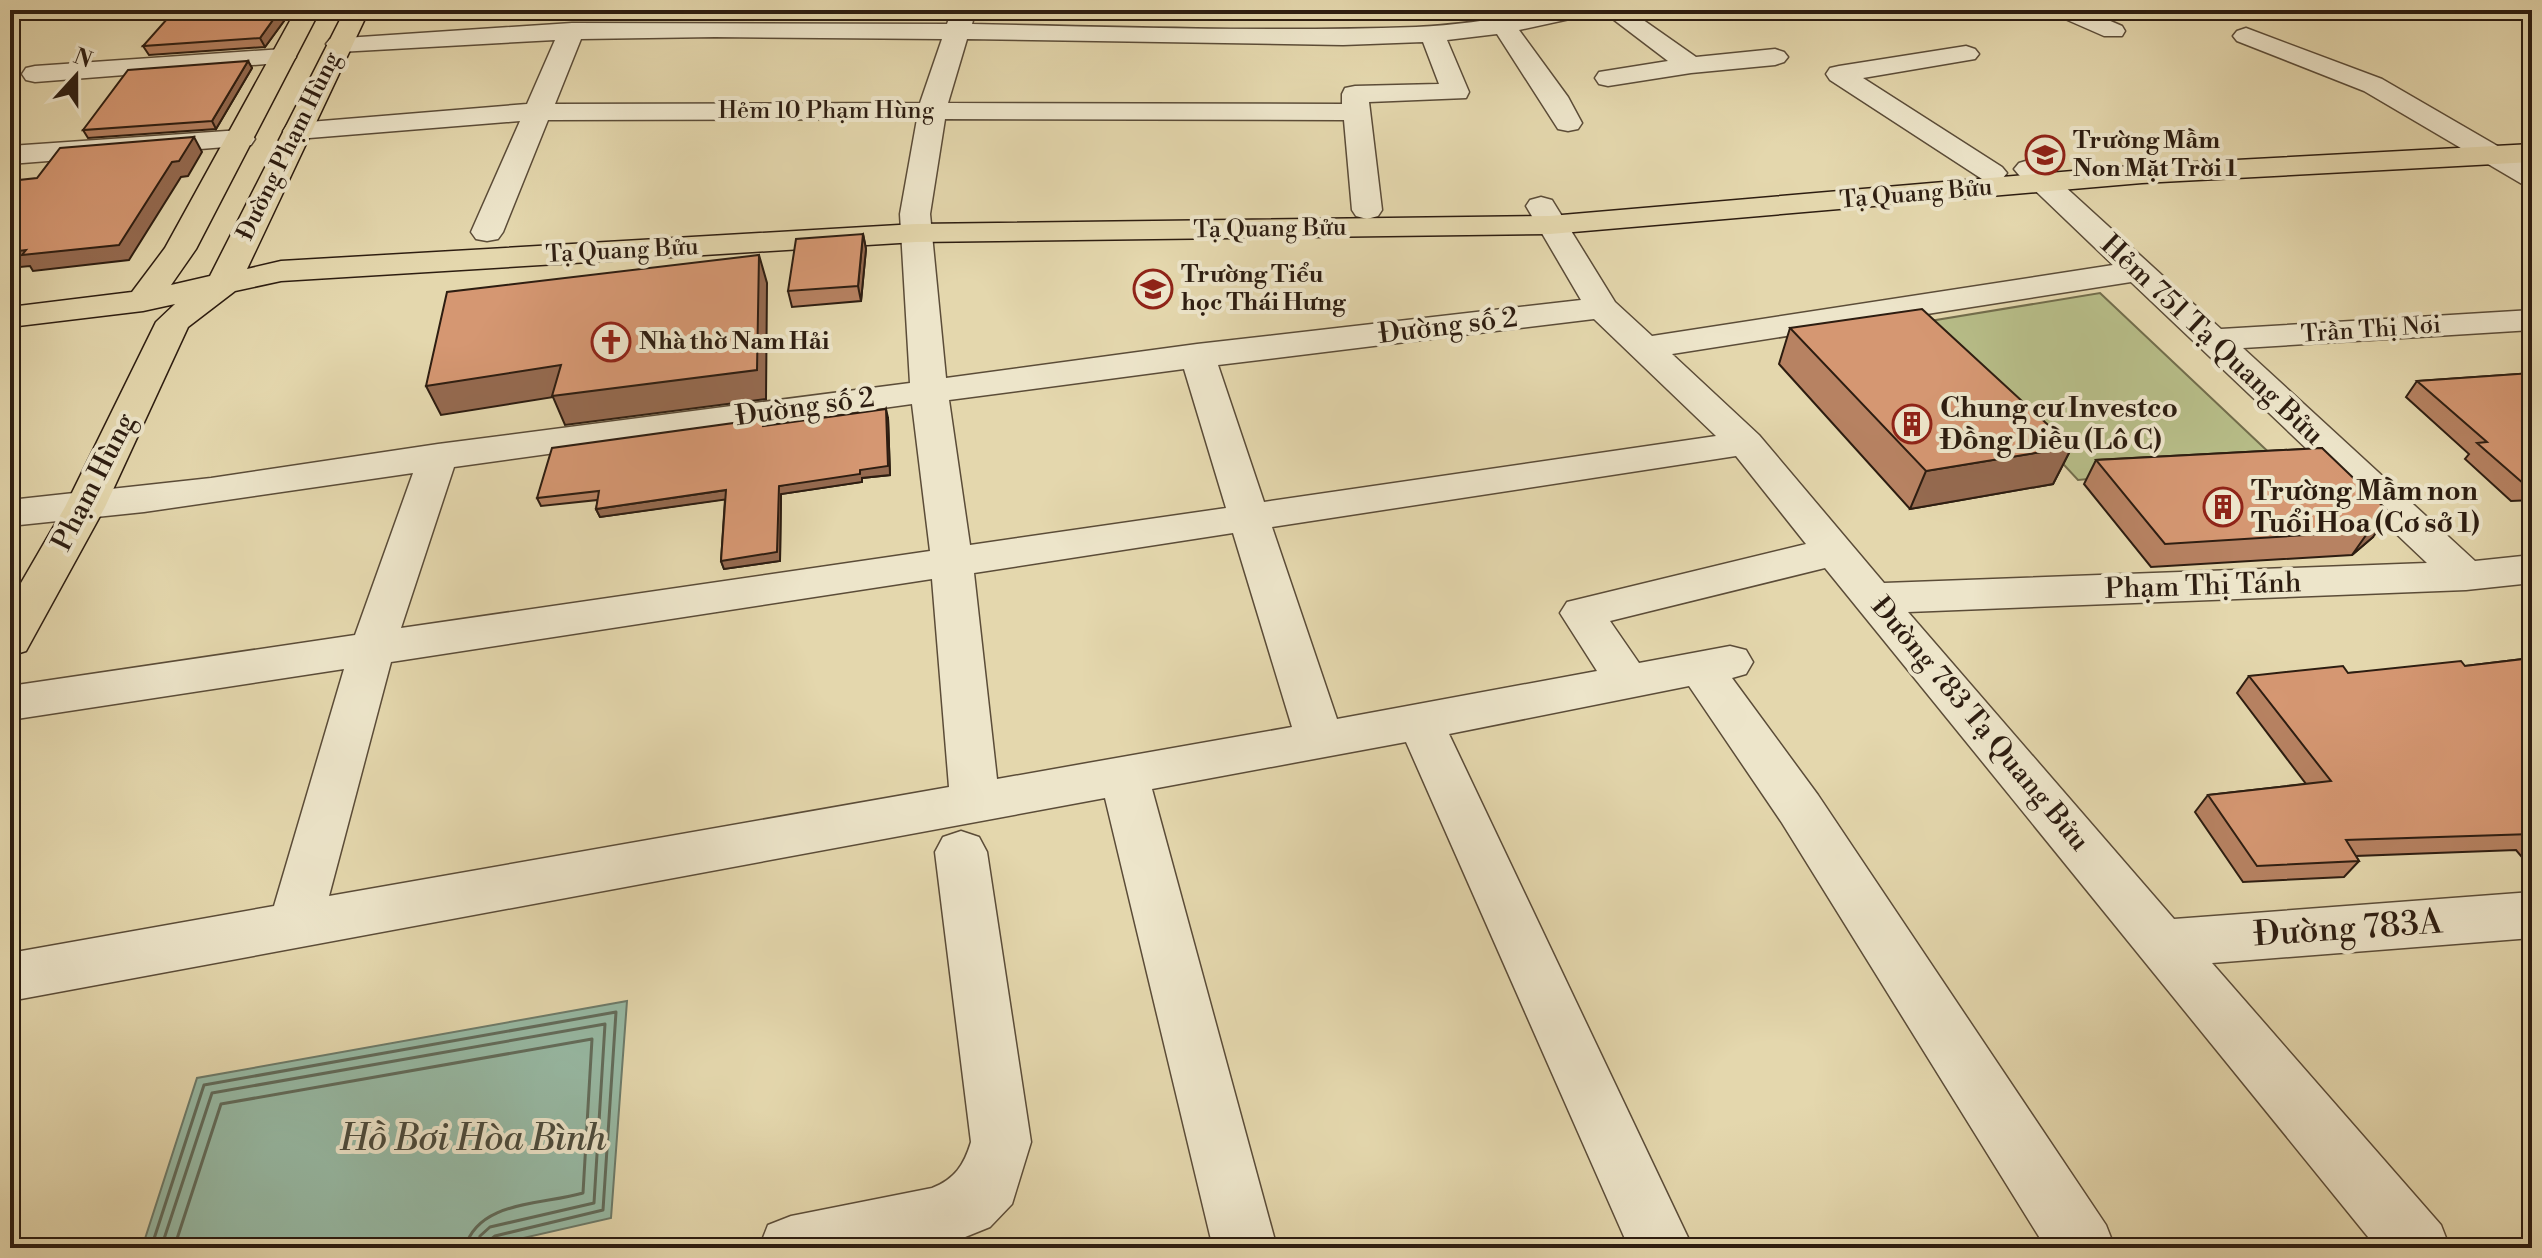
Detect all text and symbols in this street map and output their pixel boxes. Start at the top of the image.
north arrow [36,36,116,116]
text: N [70,43,96,75]
street label: Đường Phạm Hùng [230,46,348,245]
street label: Hẻm 10 Phạm Hùng [718,96,935,126]
place label: Trường Mầm Non Mặt Trời 1 [2073,126,2238,184]
school or university icon: Trường Mầm Non Mặt Trời 1 [2024,134,2066,176]
street label: Tạ Quang Bửu [1838,172,1994,216]
street label: Tạ Quang Bửu [1193,213,1347,245]
street label: Hẻm 751 Tạ Quang Bửu [2093,228,2331,452]
street label: Tạ Quang Bửu [545,232,700,270]
place label: Trường Tiểu học Thái Hưng [1181,260,1347,318]
school or university icon: Trường Tiểu học Thái Hưng [1132,268,1174,310]
street label: Đường số 2 [1376,300,1520,352]
street label: Trần Thị Nơi [2300,310,2442,350]
church icon: Nhà thờ Nam Hải [590,321,632,363]
place label: Nhà thờ Nam Hải [639,327,830,357]
street label: Đường số 2 [733,380,877,434]
place label: Chung cư Investco Đồng Diều (Lô C) [1939,391,2178,458]
building icon: Chung cư Investco Đồng Diều (Lô C) [1891,403,1933,445]
street label: Phạm Hùng [44,407,144,557]
place label: Trường Mầm non Tuổi Hoa (Cơ sở 1) [2251,474,2480,541]
building icon: Trường Mầm non Tuổi Hoa (Cơ sở 1) [2202,486,2244,528]
street label: Phạm Thị Tánh [2104,565,2302,607]
street label: Đường 783 Tạ Quang Bửu [1863,590,2097,858]
street label: Đường 783A [2252,901,2444,957]
water label: Hồ Bơi Hòa Bình [339,1117,607,1162]

